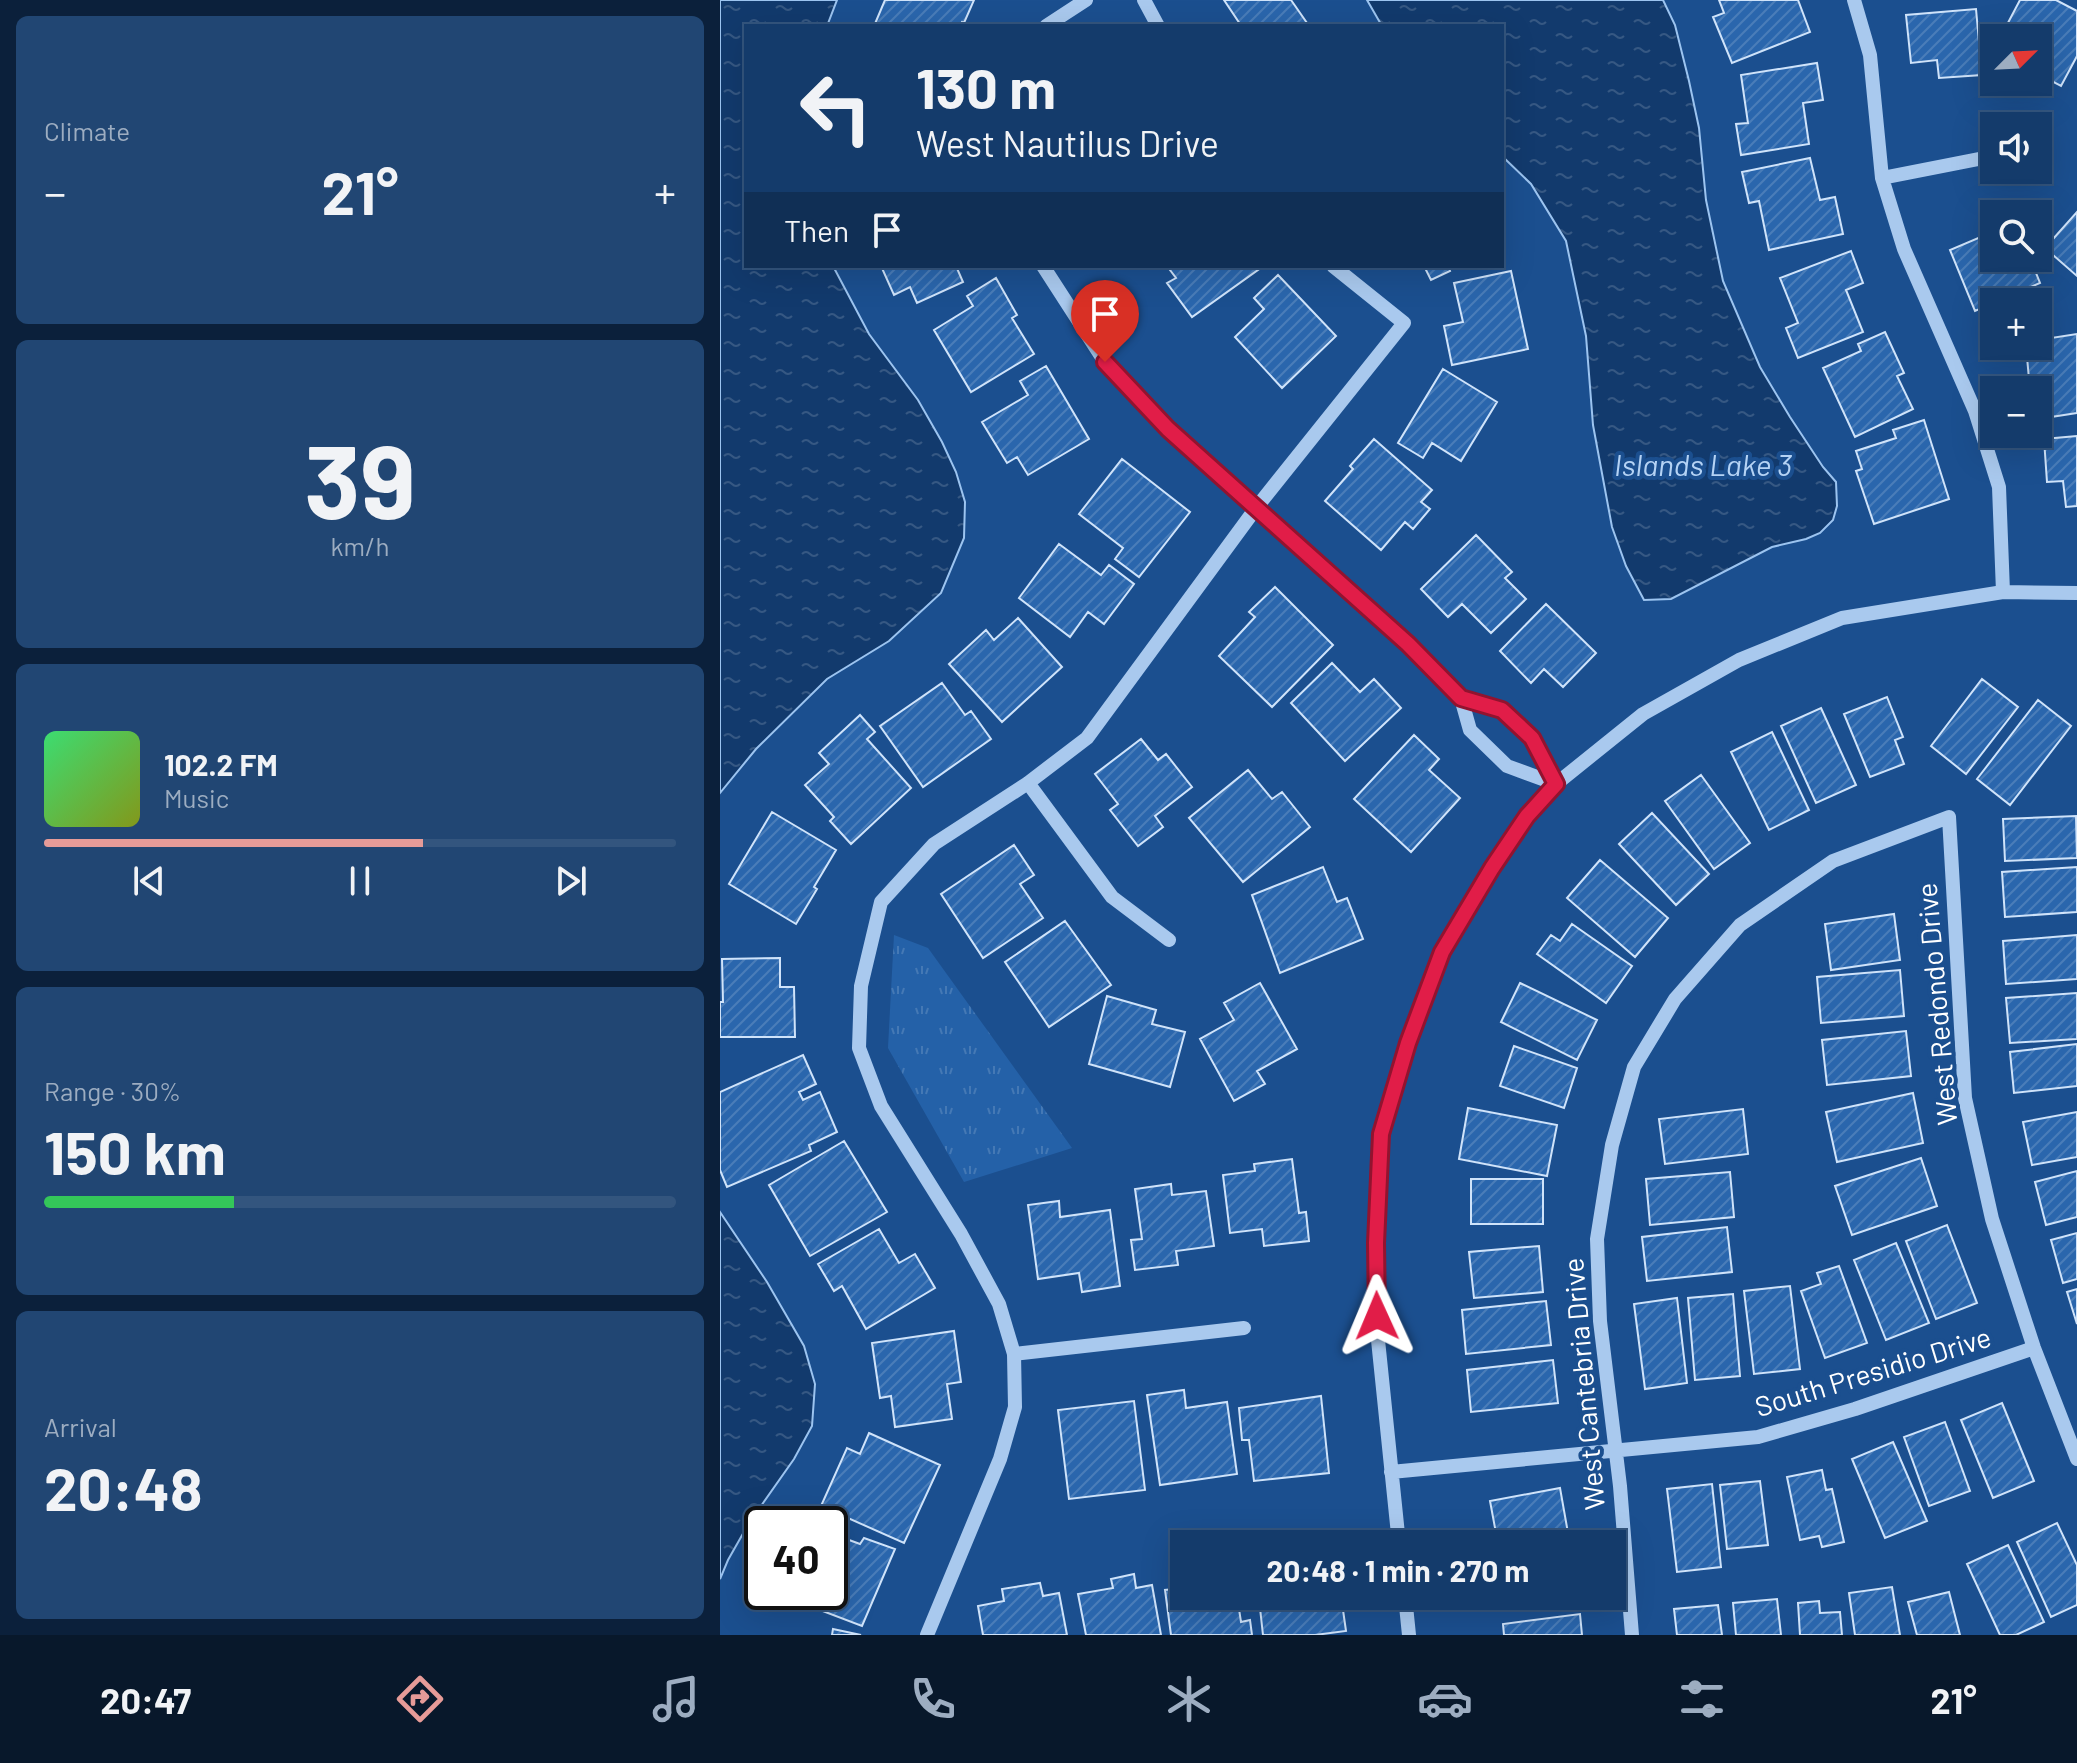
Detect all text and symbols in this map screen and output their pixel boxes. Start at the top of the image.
north arrow [1980,24,2052,96]
map controls [1980,24,2052,448]
text: 130 m [916,53,1056,120]
icon: left [784,56,888,160]
button: sound [1980,112,2052,184]
text: Climate [44,115,130,146]
text: West Nautilus Drive [916,121,1219,164]
text: 21° [321,155,399,227]
text: − [44,165,66,218]
text: + [654,165,676,218]
button: search [1980,200,2052,272]
icon: arrive [865,208,909,252]
text: Then [784,212,849,248]
pin [1071,280,1139,362]
button: + [1980,288,2052,360]
icon: arrive [1083,292,1127,336]
button: − [1980,376,2052,448]
text: 39 [304,415,416,540]
water label: Islands Lake 3 [1614,446,1792,482]
text: km/h [331,530,389,561]
text: 102.2 FM [164,746,278,782]
text: Music [164,782,229,813]
icon: previous [127,859,171,903]
icon: pause [338,859,382,903]
icon: next [549,859,593,903]
street label: West Redondo Drive [1908,882,1964,1127]
text: Range · 30% [44,1075,181,1106]
text: 150 km [44,1115,226,1187]
street label: West Cantebria Drive [1555,1257,1611,1512]
position arrow [1335,1274,1419,1358]
street label: South Presidio Drive [1751,1319,1995,1423]
text: Arrival [44,1411,117,1442]
text: 20:48 [44,1451,202,1523]
speed limit sign: 40 [744,1506,848,1610]
text: 20:48 · 1 min · 270 m [1267,1552,1529,1588]
icon: directions [392,1671,448,1727]
icon: music [648,1671,704,1727]
icon: phone [905,1671,961,1727]
icon: climate [1161,1671,1217,1727]
icon: car [1417,1671,1473,1727]
icon: filters [1674,1671,1730,1727]
text: 20:47 [100,1678,191,1721]
text: 21° [1930,1678,1977,1721]

